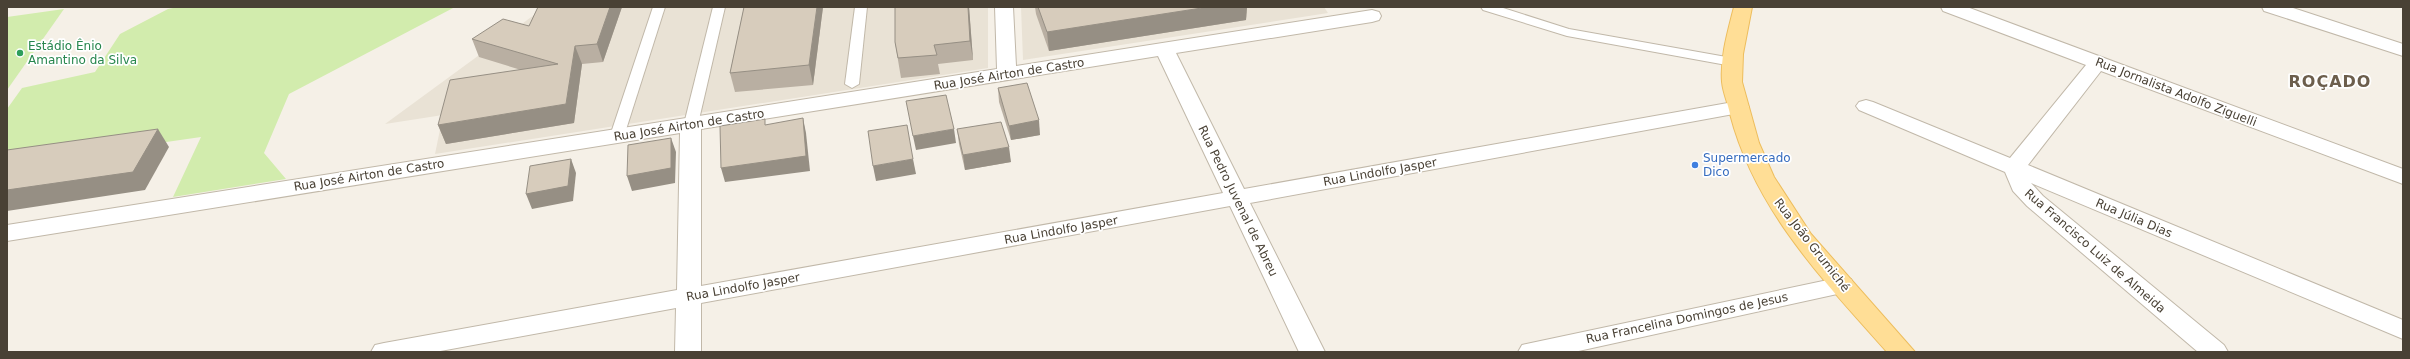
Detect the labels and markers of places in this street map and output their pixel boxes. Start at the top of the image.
place label: Estádio Ênio Amantino da Silva [28,38,137,67]
marker: Estádio Ênio Amantino da Silva [15,48,25,58]
place label: Supermercado Dico [1703,151,1791,179]
marker: Supermercado Dico [1690,160,1700,170]

